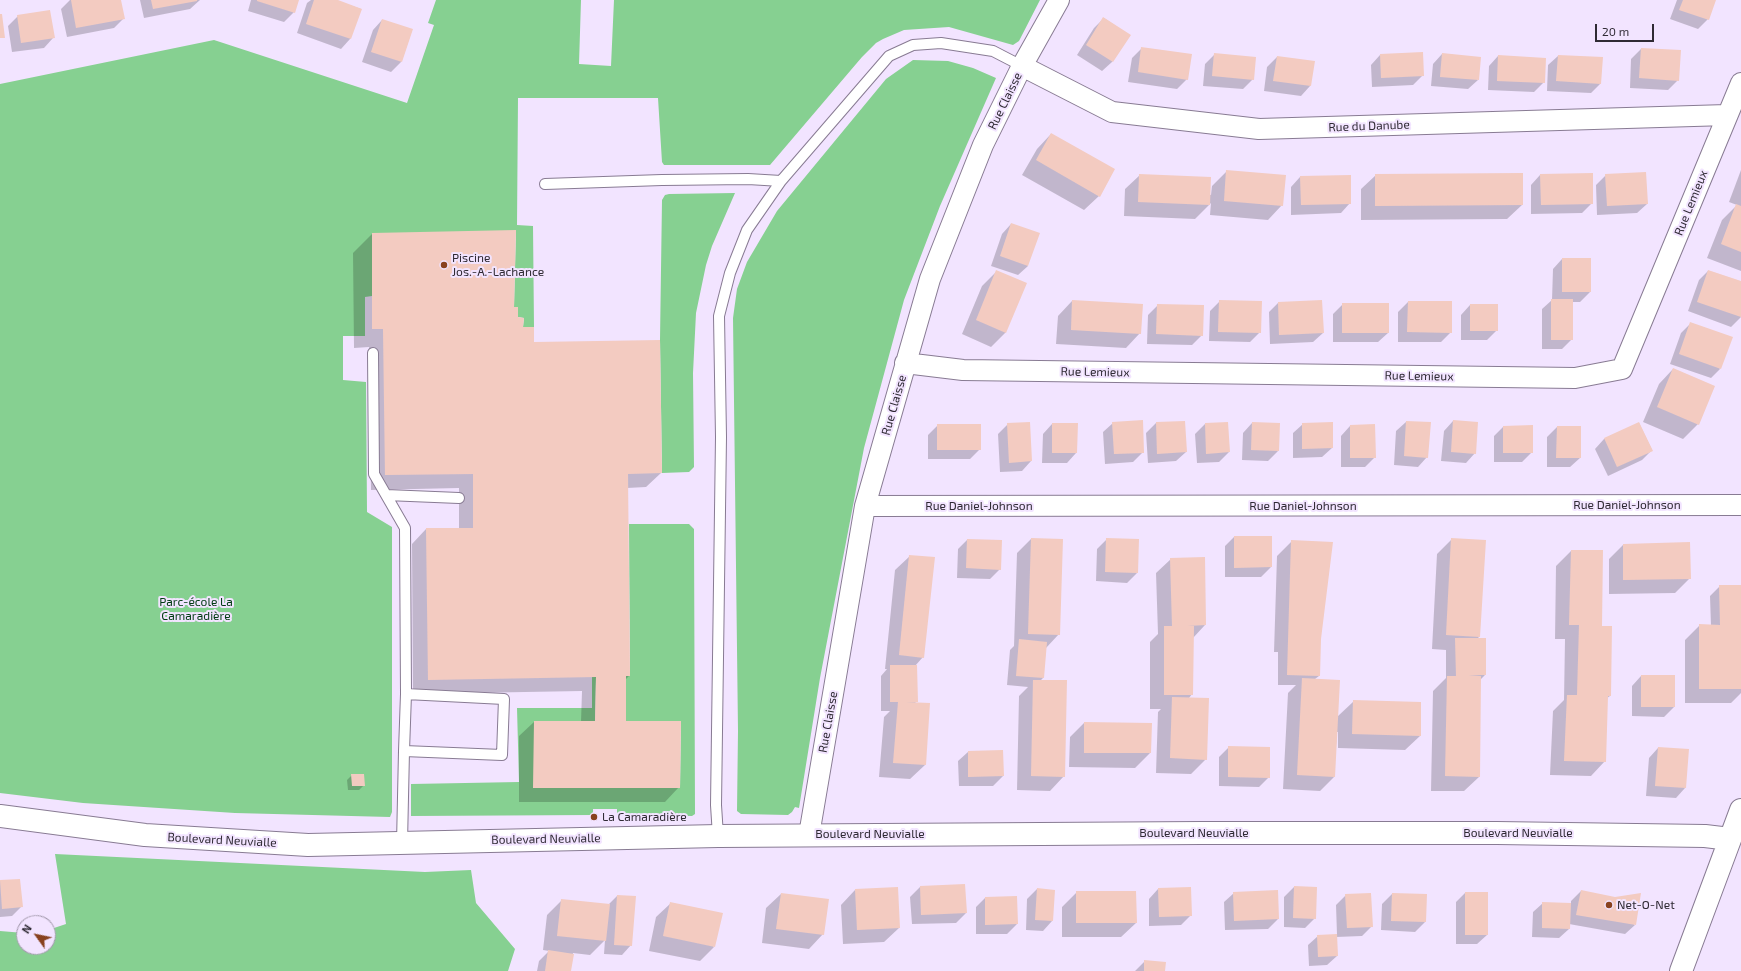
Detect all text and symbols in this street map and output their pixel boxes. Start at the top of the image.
scale bar [1597,16,1656,42]
text: 20 m [1602,24,1629,38]
street label: Rue Claisse [985,70,1025,132]
street label: Rue du Danube [1328,117,1410,135]
street label: Rue Lemieux [1671,168,1711,238]
place label: Piscine Jos.-A.-Lachance [452,251,544,279]
marker: Piscine Jos.-A.-Lachance [439,260,449,270]
street label: Rue Lemieux [1060,364,1130,380]
street label: Rue Lemieux [1384,368,1454,384]
street label: Rue Claisse [879,373,909,437]
street label: Rue Daniel-Johnson [1573,498,1681,512]
street label: Rue Daniel-Johnson [925,499,1033,513]
street label: Rue Daniel-Johnson [1249,499,1357,513]
park label: Parc-école La Camaradière [159,595,233,623]
street label: Rue Claisse [816,690,840,754]
place label: La Camaradière [602,810,687,824]
marker: La Camaradière [589,812,599,822]
street label: Boulevard Neuvialle [1139,826,1249,840]
street label: Boulevard Neuvialle [1463,826,1573,840]
street label: Boulevard Neuvialle [815,827,925,841]
street label: Boulevard Neuvialle [167,830,277,850]
street label: Boulevard Neuvialle [491,831,601,847]
place label: Net-O-Net [1617,898,1675,912]
marker: Net-O-Net [1604,900,1614,910]
north arrow [16,915,56,955]
text: N [19,922,34,936]

